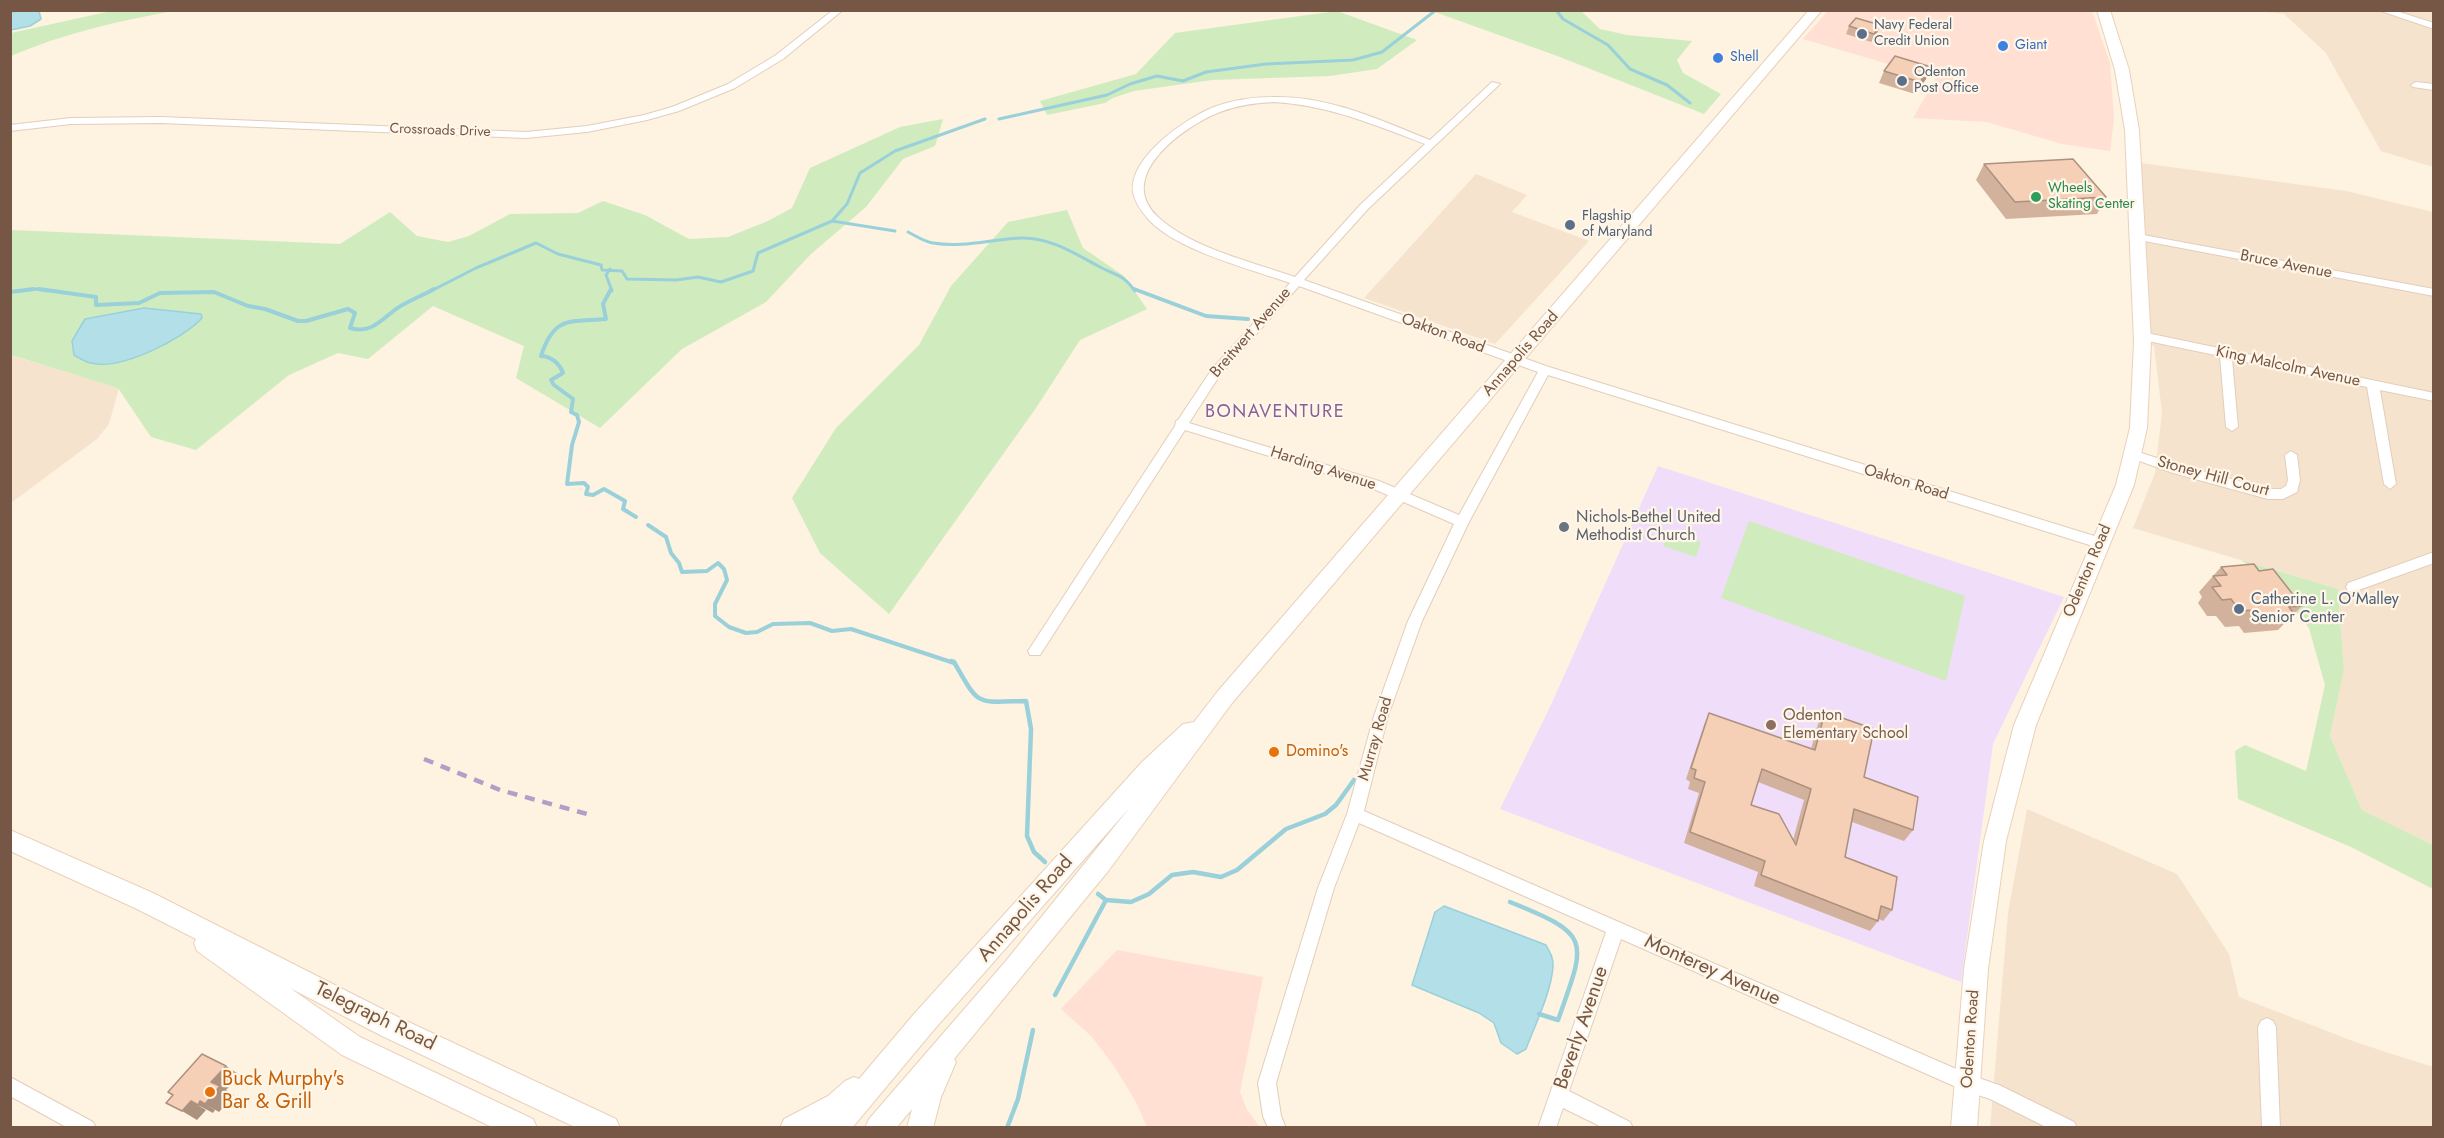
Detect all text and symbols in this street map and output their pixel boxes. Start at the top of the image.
place label: Navy Federal Credit Union [1874,18,1952,50]
marker: Navy Federal Credit Union [1855,27,1869,41]
place label: Giant [2015,38,2047,54]
marker: Giant [1996,39,2010,53]
place label: Shell [1730,50,1759,66]
marker: Shell [1711,51,1725,65]
place label: Odenton Post Office [1914,65,1979,98]
marker: Odenton Post Office [1895,74,1909,88]
street label: Crossroads Drive [389,121,491,141]
place label: Wheels Skating Center [2048,181,2135,214]
marker: Wheels Skating Center [2029,190,2043,204]
place label: Flagship of Maryland [1582,209,1653,242]
marker: Flagship of Maryland [1563,218,1577,232]
street label: Bruce Avenue [2238,247,2334,283]
street label: Breitwert Avenue [1207,284,1295,382]
street label: Annapolis Road [1479,308,1563,400]
street label: Oakton Road [1399,310,1487,358]
street label: King Malcolm Avenue [2214,342,2362,392]
district label: BONAVENTURE [1205,402,1345,424]
street label: Harding Avenue [1268,443,1378,495]
street label: Stoney Hill Court [2155,453,2271,501]
street label: Oakton Road [1861,461,1951,505]
place label: Nichols-Bethel United Methodist Church [1576,508,1721,546]
marker: Nichols-Bethel United Methodist Church [1557,520,1571,534]
street label: Odenton Road [2060,522,2116,620]
place label: Catherine L. O'Malley Senior Center [2251,590,2399,628]
marker: Catherine L. O'Malley Senior Center [2232,602,2246,616]
street label: Murray Road [1355,695,1397,783]
place label: Odenton Elementary School [1783,706,1908,744]
marker: Odenton Elementary School [1764,718,1778,732]
place label: Domino's [1286,742,1348,762]
marker: Domino's [1267,745,1281,759]
street label: Annapolis Road [973,851,1079,967]
street label: Monterey Avenue [1640,930,1784,1012]
street label: Beverly Avenue [1550,963,1614,1093]
street label: Telegraph Road [311,977,439,1057]
street label: Odenton Road [1958,989,1984,1089]
place label: Buck Murphy's Bar & Grill [222,1068,344,1115]
marker: Buck Murphy's Bar & Grill [203,1085,217,1099]

